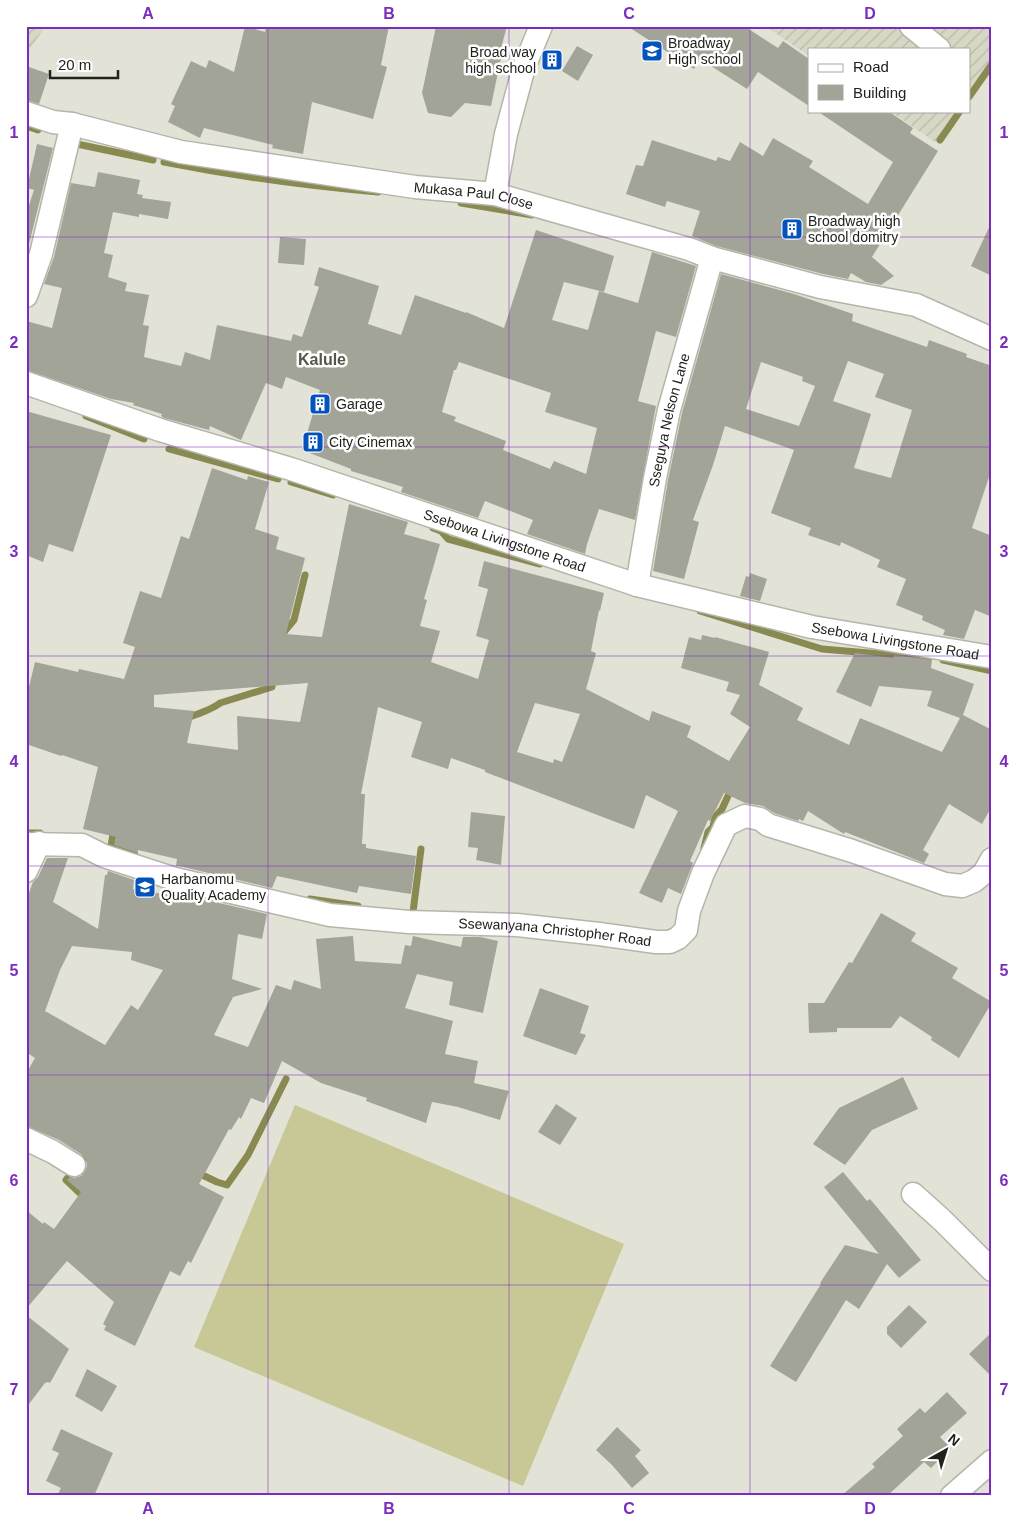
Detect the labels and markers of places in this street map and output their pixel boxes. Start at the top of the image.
place label: Broadway High school [668,35,741,67]
school or university icon: Broadway High school [640,39,664,63]
place label: Broad way high school [465,44,536,76]
building icon: Broad way high school [540,48,564,72]
place label: Broadway high school domitry [808,213,901,245]
building icon: Broadway high school domitry [780,217,804,241]
building icon: Garage [308,392,332,416]
place label: Garage [336,396,383,412]
building icon: City Cinemax [301,430,325,454]
place label: City Cinemax [329,434,412,450]
place label: Harbanomu Quality Academy [161,871,266,903]
school or university icon: Harbanomu Quality Academy [133,875,157,899]

